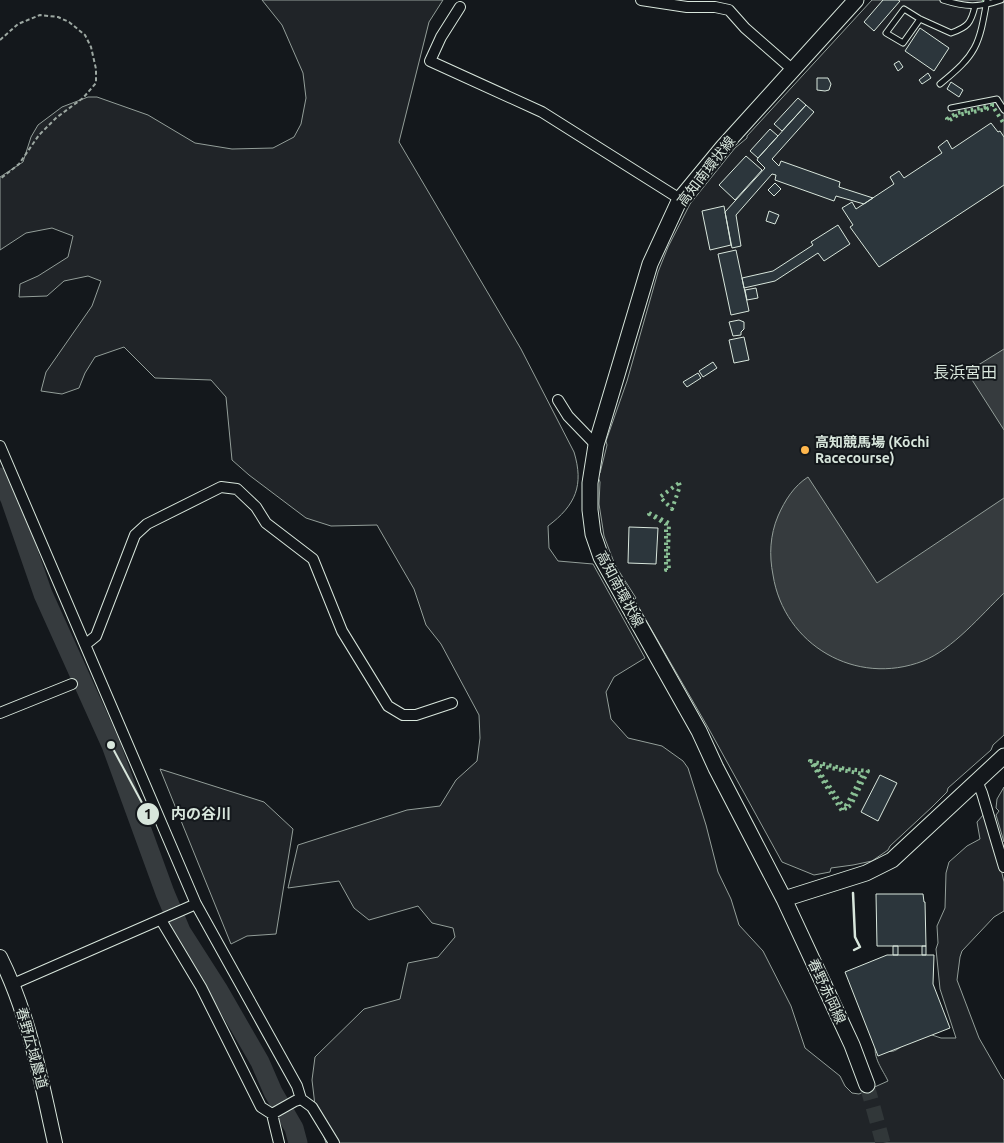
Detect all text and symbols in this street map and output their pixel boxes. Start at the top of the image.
street label: 高知南環状線 [674,133,738,209]
district label: 長浜宮田 [933,363,997,381]
place label: 高知競馬場 (Kōchi Racecourse) [815,434,929,466]
marker: 高知競馬場 (Kōchi Racecourse) [799,444,811,456]
street label: 高知南環状線 [593,548,647,630]
callout: 内の谷川 [136,799,241,829]
text: 1 [144,805,152,822]
text: 内の谷川 [171,805,231,822]
street label: 春野赤岡線 [805,956,849,1026]
street label: 春野広域農道 [13,1005,51,1091]

